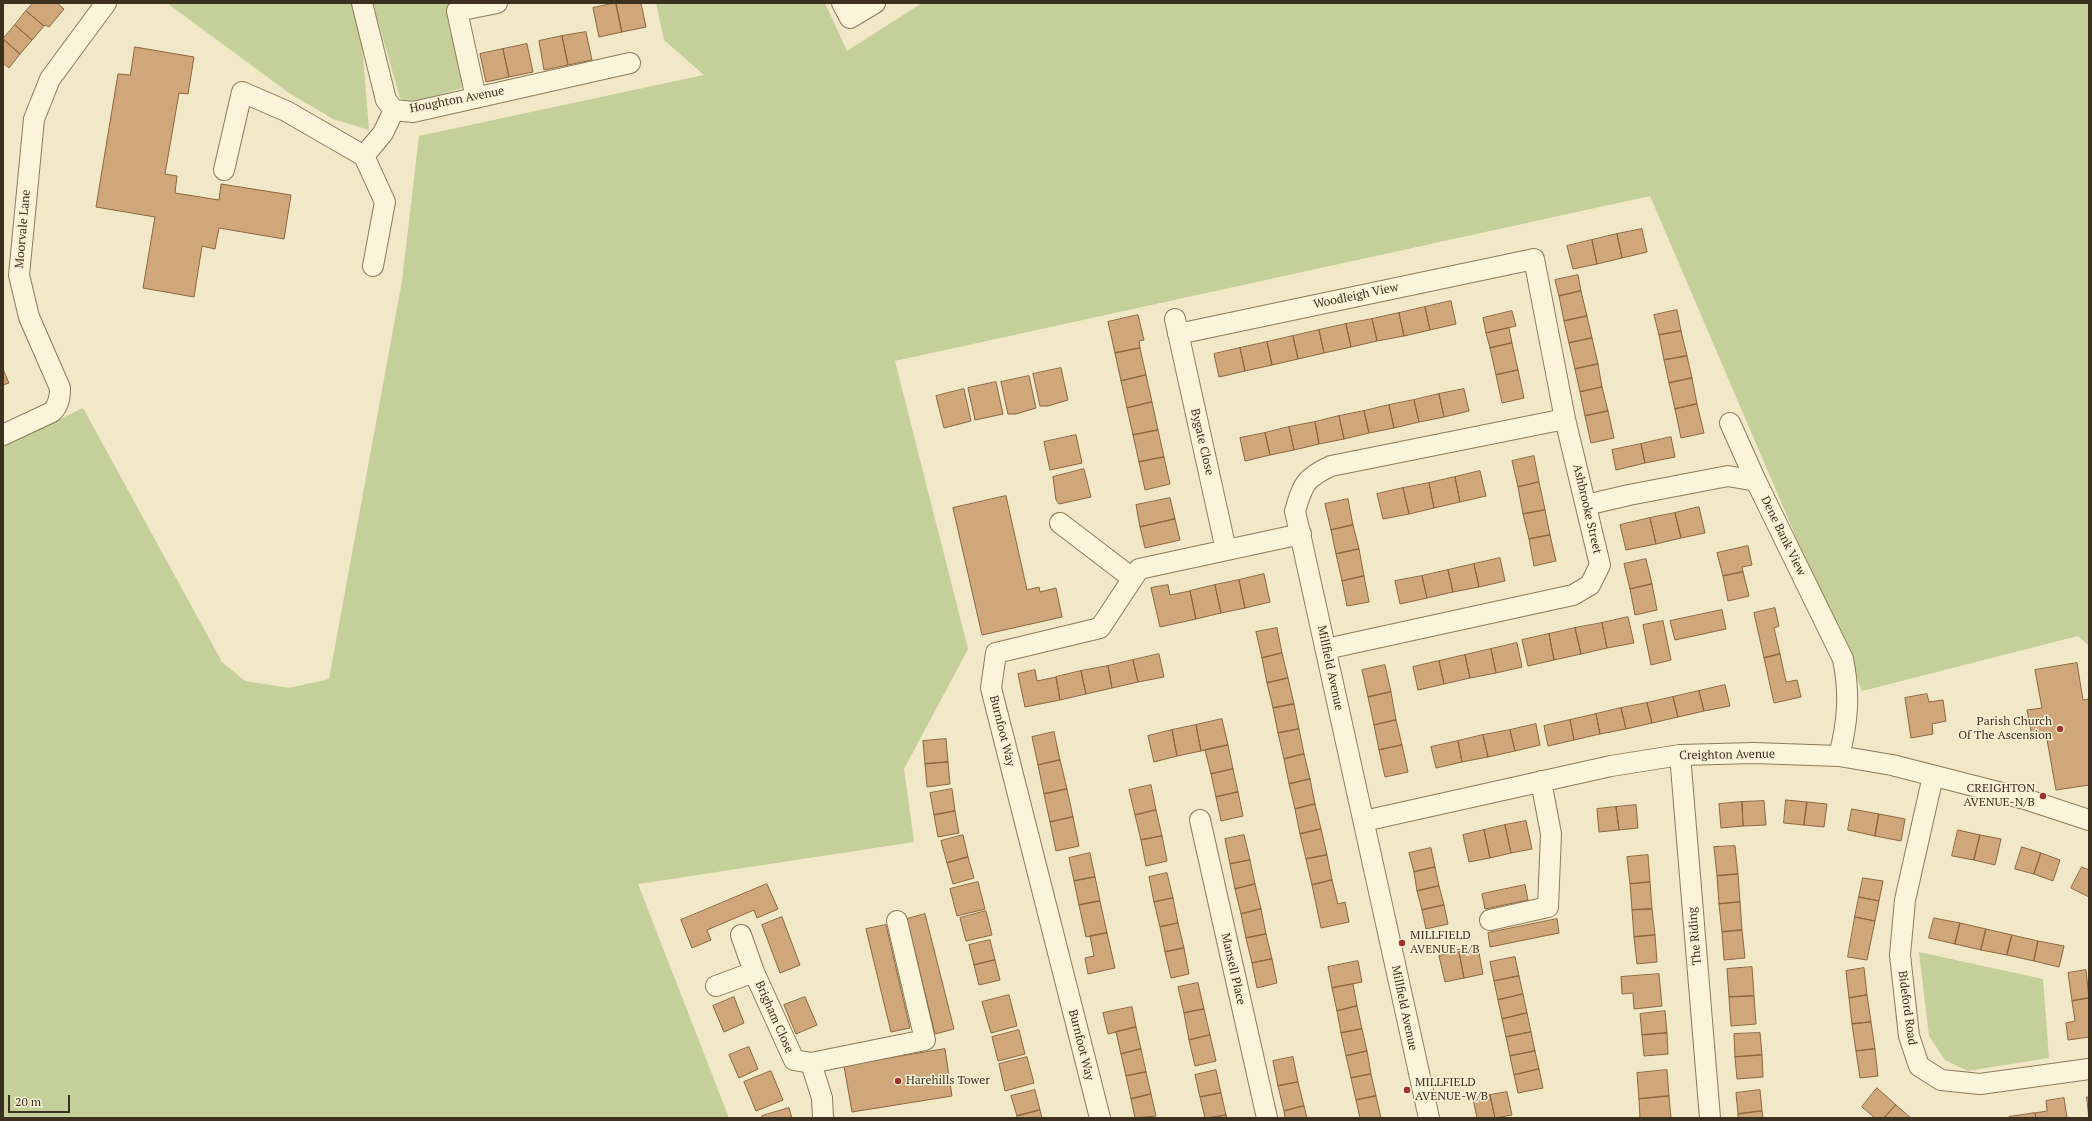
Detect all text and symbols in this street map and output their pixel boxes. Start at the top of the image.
street label: Houghton Avenue [408,84,506,116]
street label: Moorvale Lane [12,189,34,269]
street label: Woodleigh View [1312,280,1400,312]
street label: Bygate Close [1187,407,1217,477]
street label: Ashbrooke Street [1570,463,1604,555]
street label: Dene Bank View [1757,494,1809,578]
street label: Millfield Avenue [1314,624,1346,712]
street label: Burnfoot Way [986,694,1018,768]
place label: Parish Church Of The Ascension [1958,715,2052,743]
marker: Parish Church Of The Ascension [2055,724,2065,734]
street label: Creighton Avenue [1679,747,1775,763]
place label: CREIGHTON AVENUE-N/B [1964,782,2035,810]
marker: CREIGHTON AVENUE-N/B [2038,791,2048,801]
street label: The Riding [1685,906,1705,966]
place label: MILLFIELD AVENUE-E/B [1410,929,1480,957]
street label: Mansell Place [1218,932,1248,1006]
marker: MILLFIELD AVENUE-E/B [1397,938,1407,948]
street label: Millfield Avenue [1388,964,1420,1052]
street label: Bideford Road [1895,970,1919,1046]
street label: Brigham Close [752,979,796,1055]
street label: Burnfoot Way [1065,1008,1097,1082]
place label: Harehills Tower [906,1074,990,1088]
marker: Harehills Tower [893,1076,903,1086]
place label: MILLFIELD AVENUE-W/B [1415,1076,1488,1104]
marker: MILLFIELD AVENUE-W/B [1402,1085,1412,1095]
scale bar [10,1087,72,1113]
text: 20 m [15,1094,41,1109]

